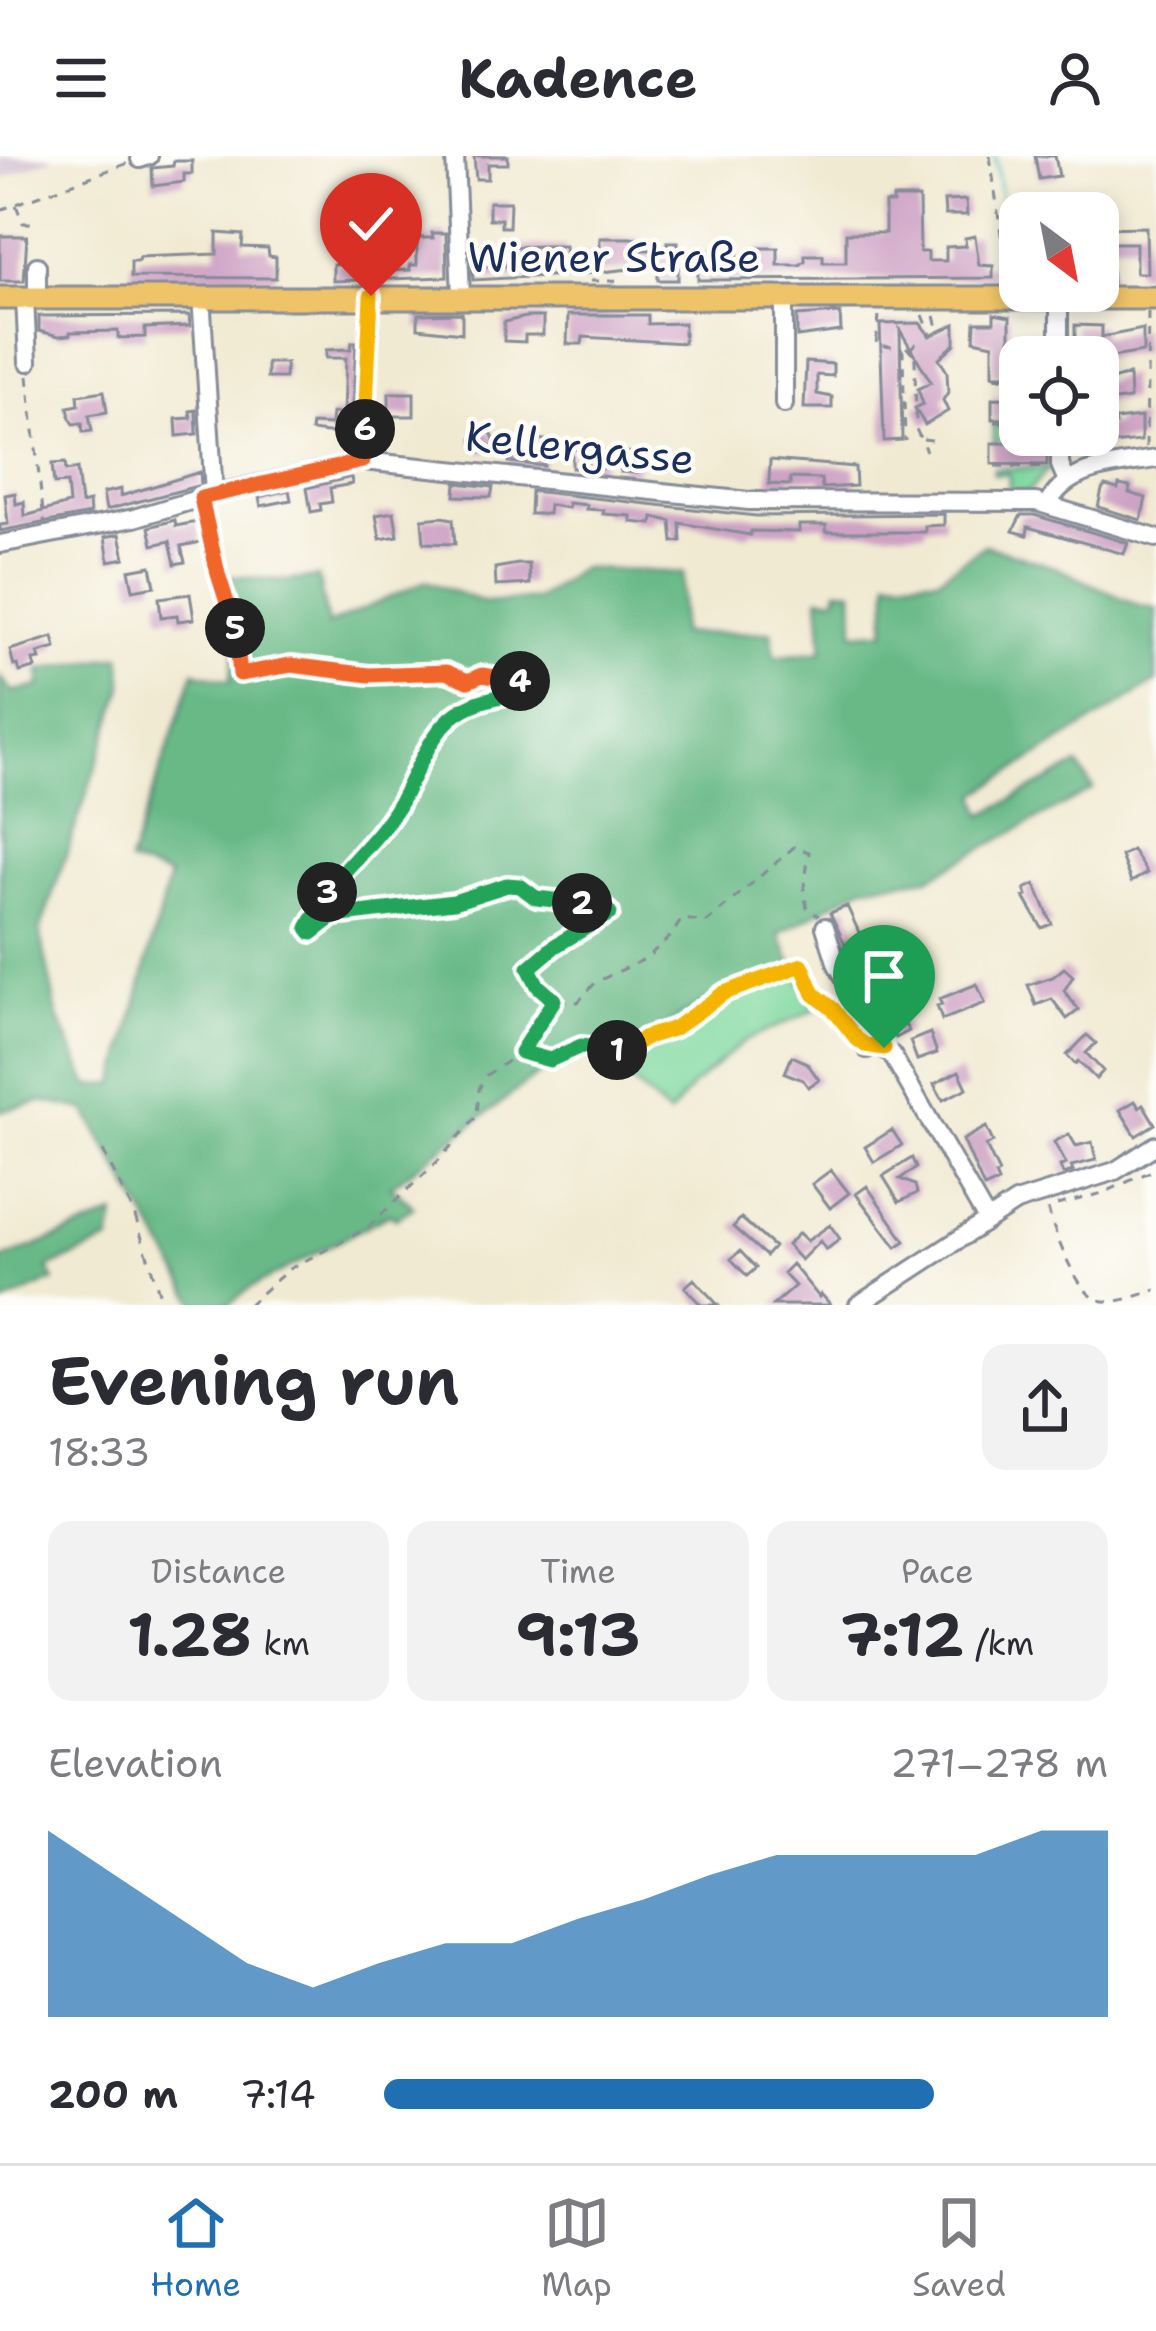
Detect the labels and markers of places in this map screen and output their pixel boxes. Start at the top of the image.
pin [320,173,422,296]
pin: 6 [335,399,395,459]
pin: 5 [205,598,265,658]
pin: 4 [490,651,550,711]
pin: 3 [297,862,357,922]
pin: 2 [552,873,612,933]
pin [833,925,935,1048]
pin: 1 [587,1020,647,1080]

